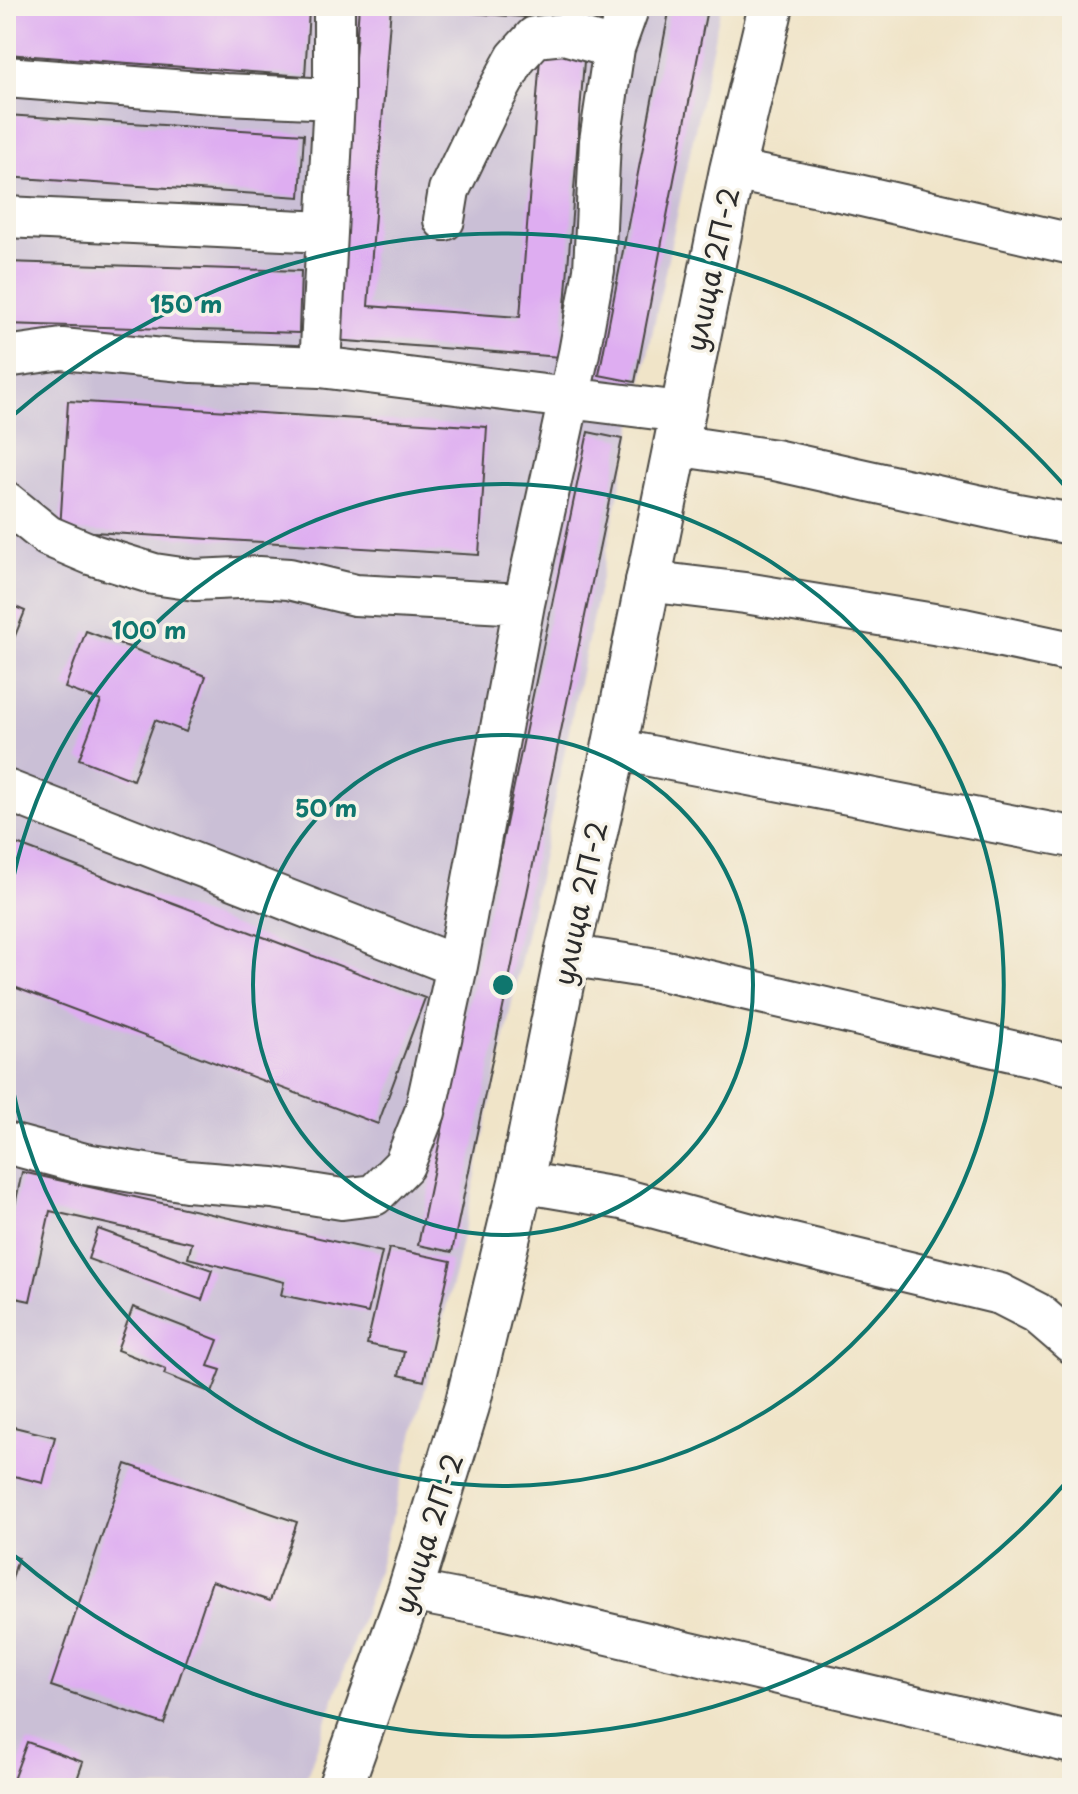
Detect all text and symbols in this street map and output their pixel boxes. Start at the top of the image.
street label: улица 2П-2 [673,183,749,355]
text: 150 m [150,285,222,321]
text: 100 m [112,611,186,647]
text: 50 m [295,789,357,825]
street label: улица 2П-2 [541,817,617,989]
centre of rings [489,971,517,999]
street label: улица 2П-2 [381,1447,473,1619]

